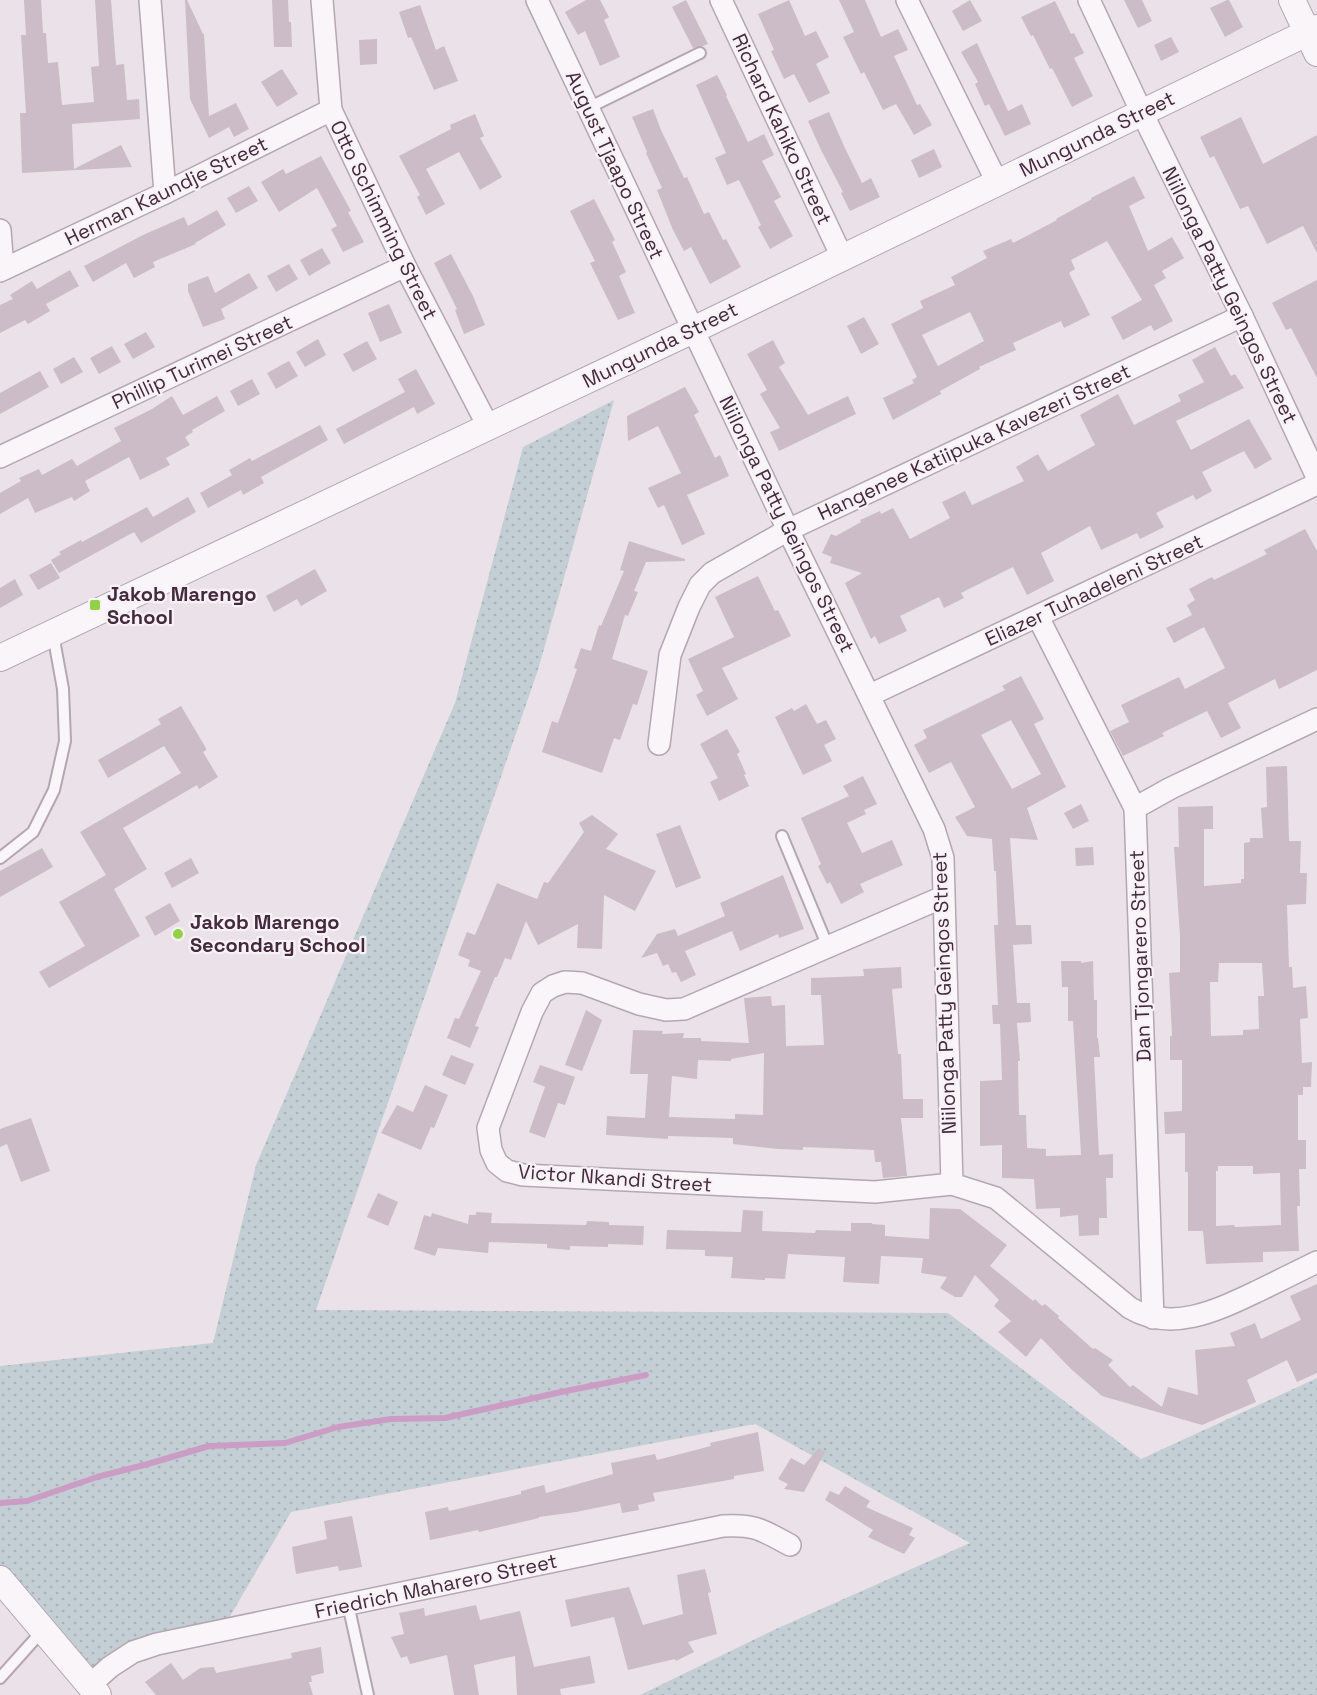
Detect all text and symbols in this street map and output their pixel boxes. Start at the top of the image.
street label: Richard Kahiko Street [726,29,838,229]
street label: August Tjaapo Street [560,67,670,263]
street label: Mungunda Street [1015,85,1179,183]
street label: Otto Schimming Street [324,116,444,324]
street label: Herman Kaundje Street [60,131,272,251]
street label: Niilonga Patty Geingos Street [1156,162,1304,428]
street label: Mungunda Street [578,296,742,394]
street label: Phillip Turimei Street [107,309,297,415]
street label: Hangenee Katiipuka Kavezeri Street [813,358,1135,526]
street label: Niilonga Patty Geingos Street [713,391,861,657]
street label: Eliazer Tuhadeleni Street [981,528,1207,652]
place label: Jakob Marengo School [107,581,256,630]
marker: Jakob Marengo School [88,598,102,612]
street label: Dan Tjongarero Street [1123,850,1157,1062]
street label: Niilonga Patty Geingos Street [926,851,962,1135]
place label: Jakob Marengo Secondary School [190,909,366,958]
marker: Jakob Marengo Secondary School [171,927,185,941]
street label: Victor Nkandi Street [517,1158,713,1198]
street label: Friedrich Maharero Street [312,1548,560,1624]

